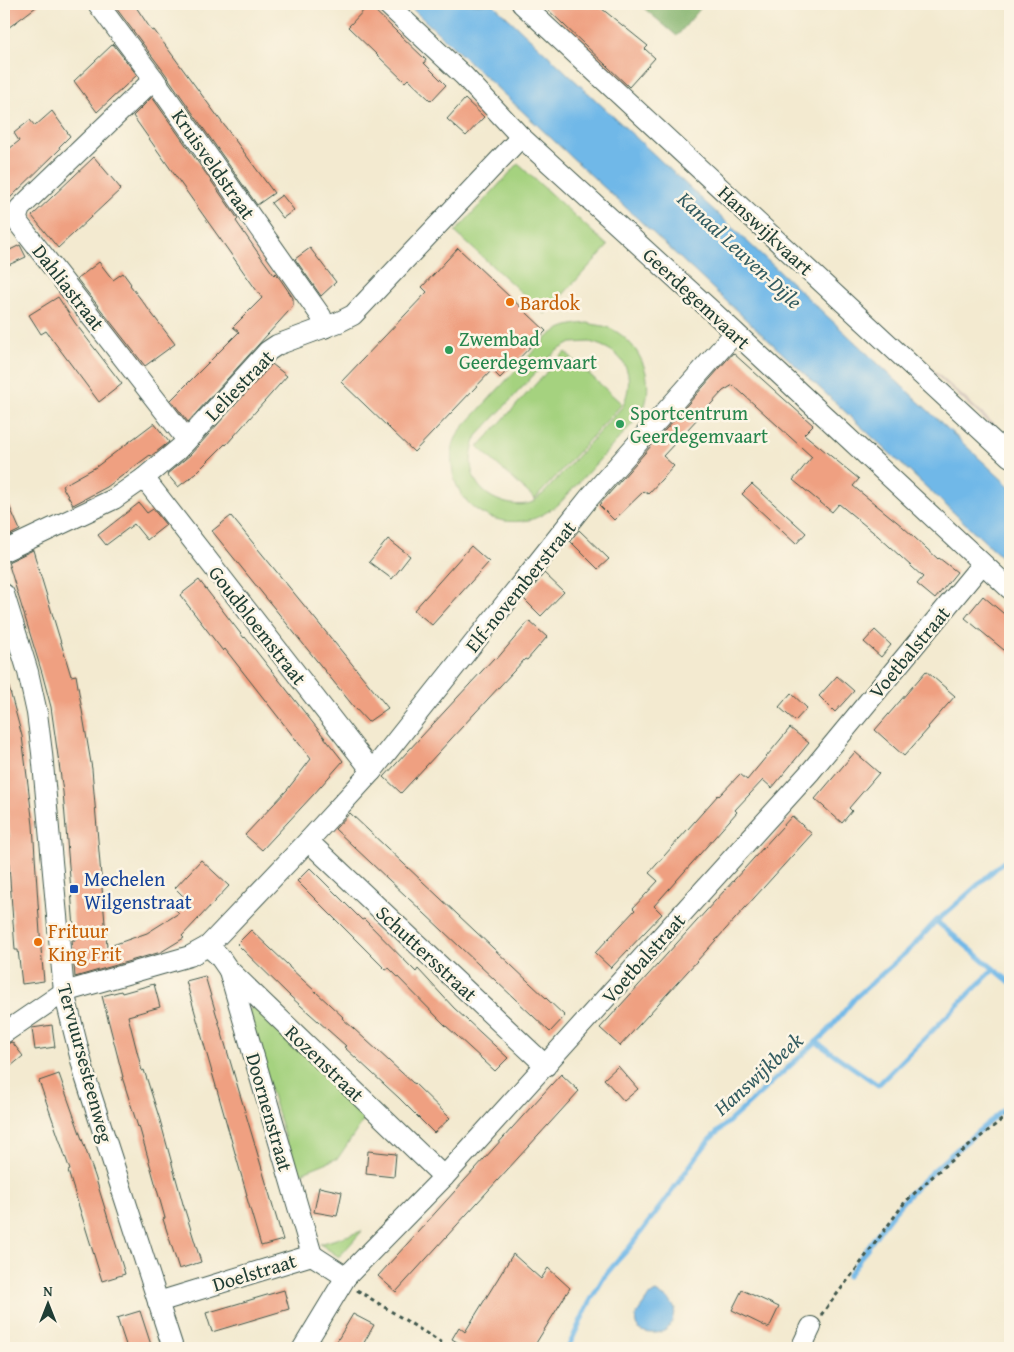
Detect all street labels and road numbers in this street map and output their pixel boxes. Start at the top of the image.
street label: Kruisveldstraat [165,103,263,225]
street label: Hanswijkvaart [712,178,820,282]
street label: Dahliastraat [26,238,112,336]
street label: Geerdegemvaart [637,240,757,356]
street label: Leliestraat [198,343,280,427]
street label: Elf-novemberstraat [458,514,582,658]
street label: Goudbloemstraat [202,559,314,691]
street label: Voetbalstraat [862,599,956,705]
street label: Schuttersstraat [370,898,484,1008]
street label: Voetbalstraat [594,906,692,1010]
street label: Tervuursesteenweg [51,980,121,1146]
street label: Rozenstraat [279,1018,371,1108]
street label: Doornenstraat [239,1050,301,1174]
street label: Doelstraat [208,1246,300,1298]

